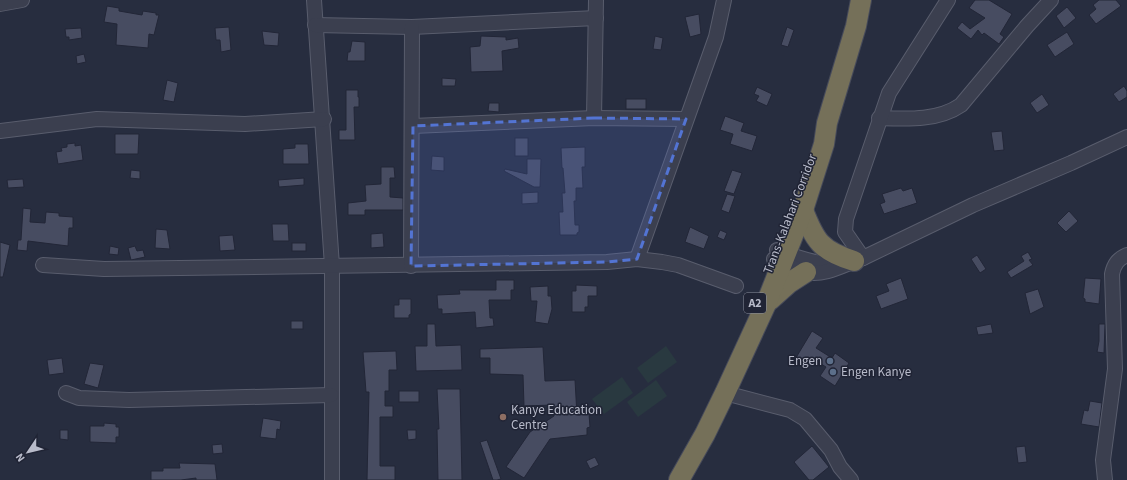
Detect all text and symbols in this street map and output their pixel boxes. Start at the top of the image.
street label: Trans-Kalahari Corridor [759,151,821,277]
road number: A2 [744,293,766,313]
place label: Engen [788,352,822,370]
marker: Engen [825,356,835,366]
place label: Engen Kanye [841,363,911,381]
marker: Engen Kanye [828,367,838,377]
place label: Kanye Education Centre [511,401,602,434]
marker: Kanye Education Centre [498,412,508,422]
north arrow [8,432,48,472]
text: N [12,450,28,465]

